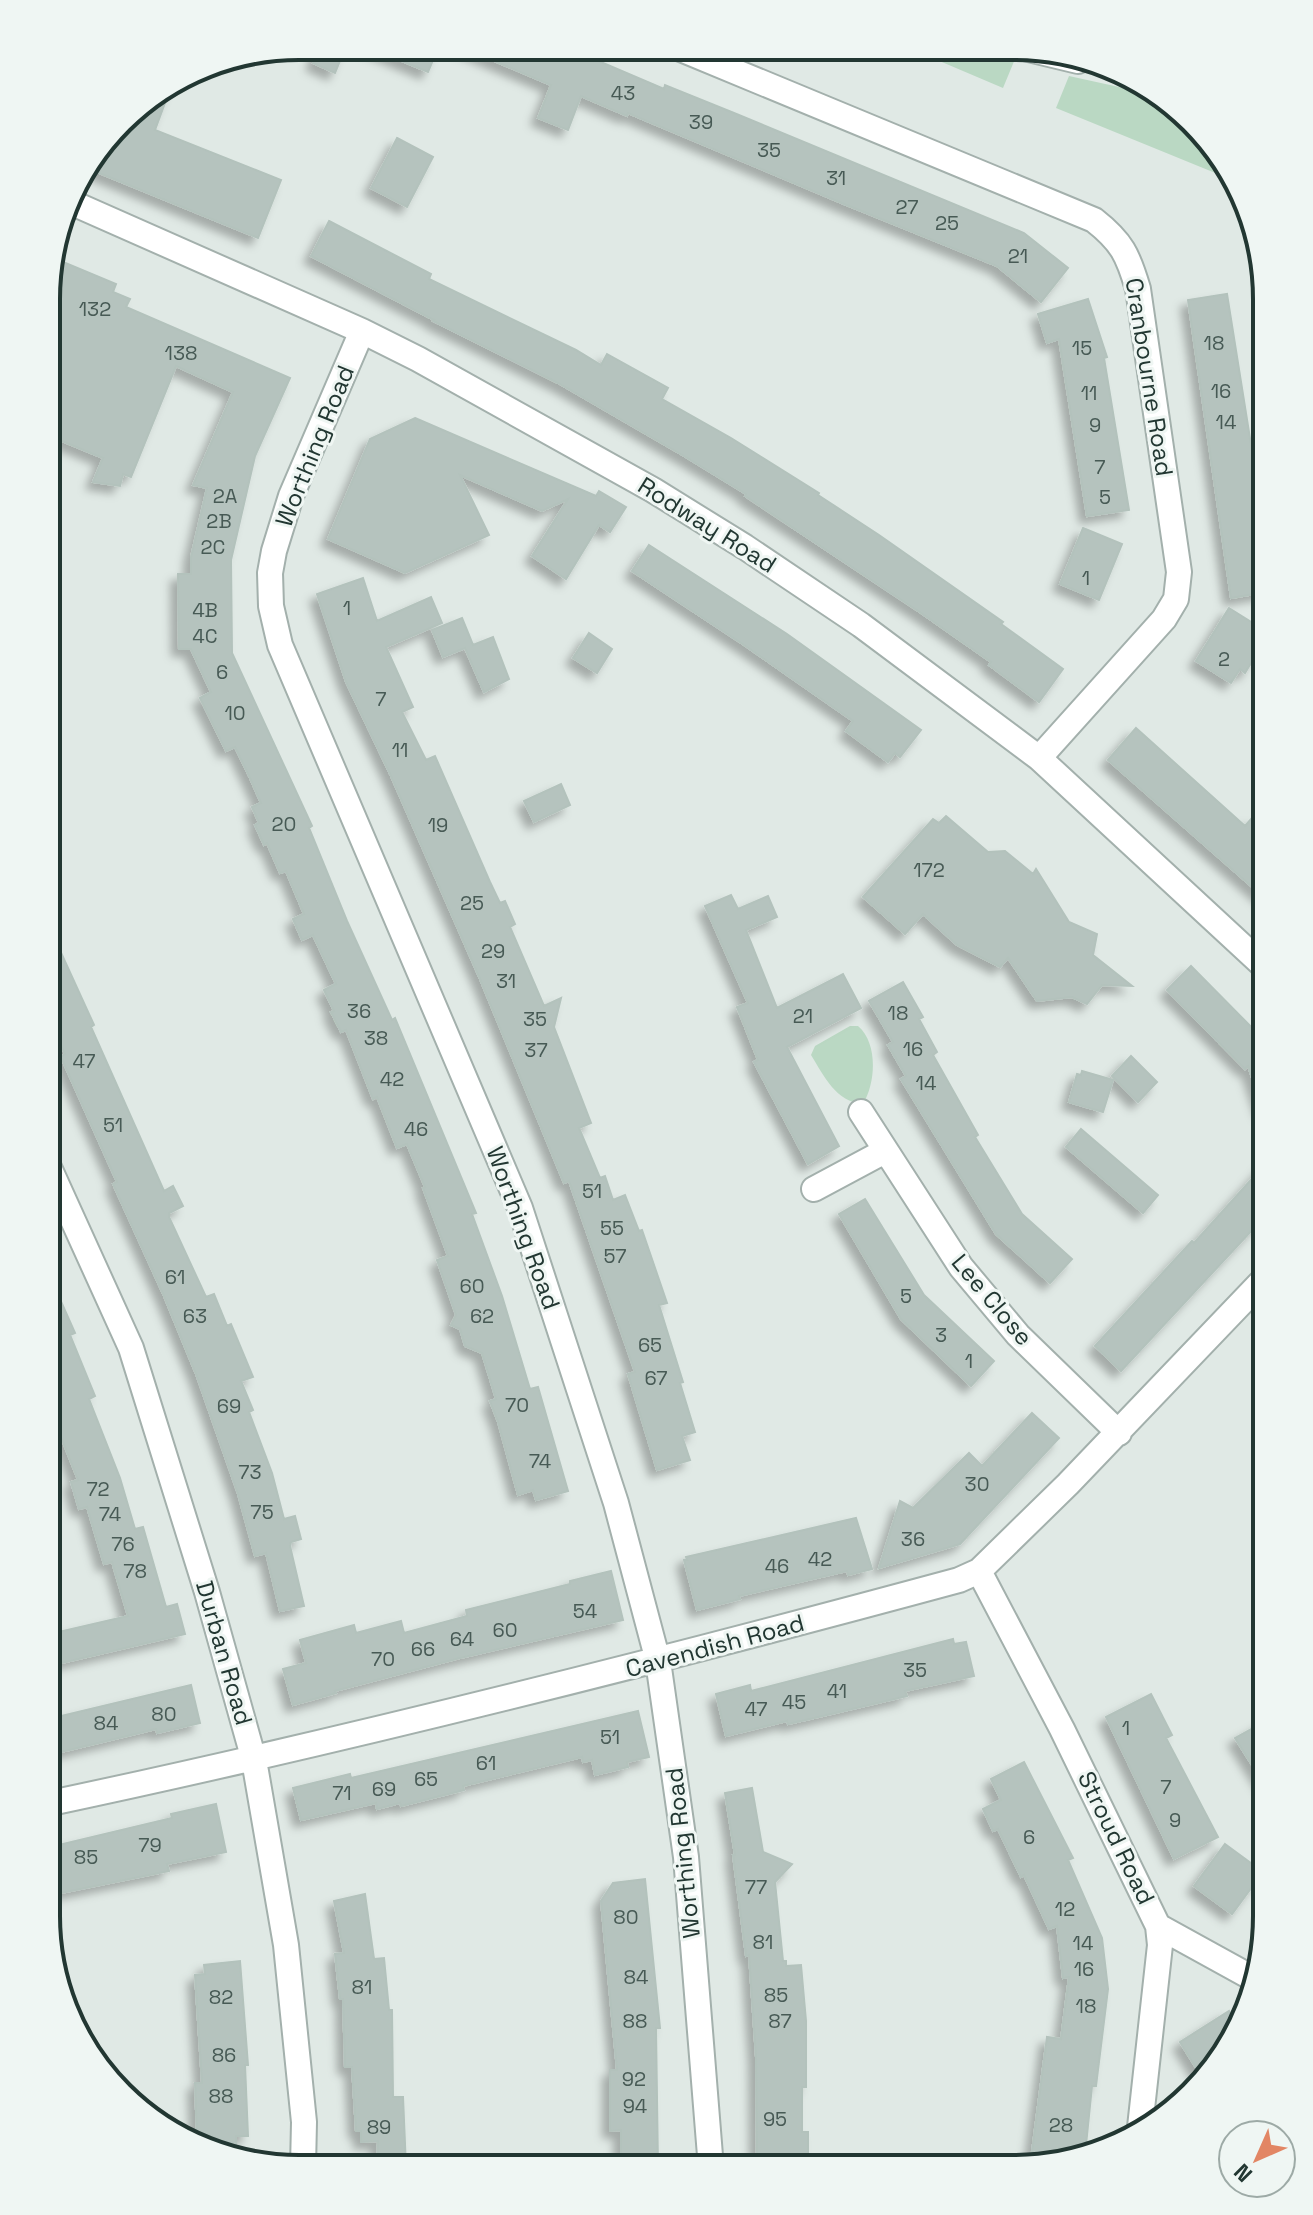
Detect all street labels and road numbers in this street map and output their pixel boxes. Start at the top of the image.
street label: Cranbourne Road [1118,275,1180,478]
street label: Worthing Road [268,361,361,531]
street label: Rodway Road [632,470,782,580]
street label: Worthing Road [480,1142,567,1314]
street label: Lee Close [945,1247,1040,1352]
street label: Durban Road [189,1577,260,1729]
street label: Cavendish Road [622,1607,808,1684]
street label: Worthing Road [658,1766,707,1940]
street label: Stroud Road [1071,1766,1162,1909]

